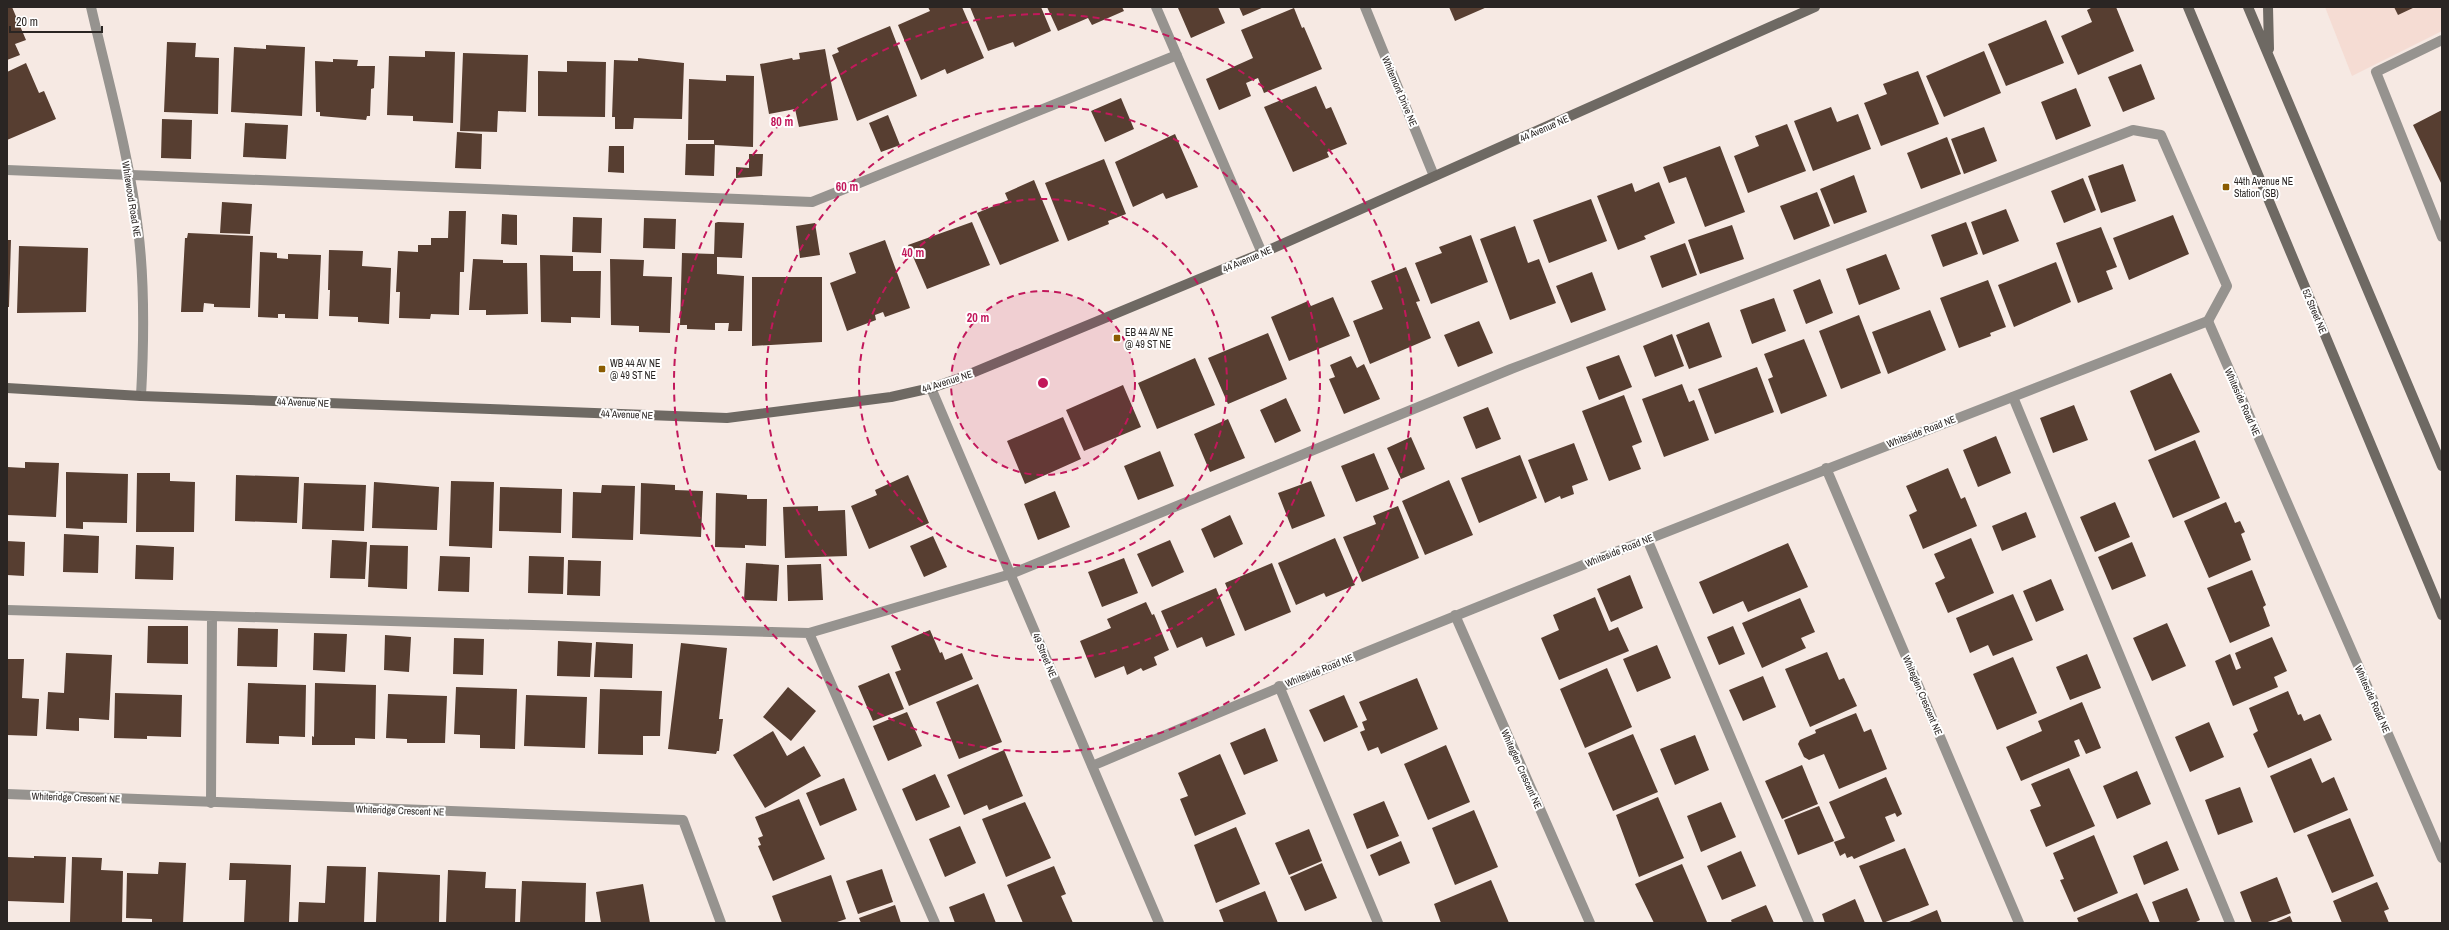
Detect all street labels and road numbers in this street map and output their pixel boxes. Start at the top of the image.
street label: Whitemont Drive NE [1379,54,1420,128]
street label: 44 Avenue NE [1518,112,1571,145]
street label: Whitewood Road NE [119,160,144,238]
street label: 44 Avenue NE [1221,243,1274,276]
street label: 52 Street NE [2299,287,2330,335]
street label: Whiteside Road NE [2222,366,2263,438]
street label: 44 Avenue NE [920,367,974,396]
street label: 44 Avenue NE [277,395,329,410]
street label: 44 Avenue NE [601,407,653,422]
street label: Whiteside Road NE [1885,412,1957,451]
street label: Whiteside Road NE [1583,531,1655,570]
street label: 49 Street NE [1029,631,1060,679]
street label: Whiteside Road NE [1283,651,1355,690]
street label: Whiteglen Crescent NE [1900,653,1945,737]
street label: Whiteside Road NE [2352,663,2393,735]
street label: Whiteglen Crescent NE [1498,727,1545,811]
street label: Whiteridge Crescent NE [31,789,121,806]
street label: Whiteridge Crescent NE [355,802,445,819]

